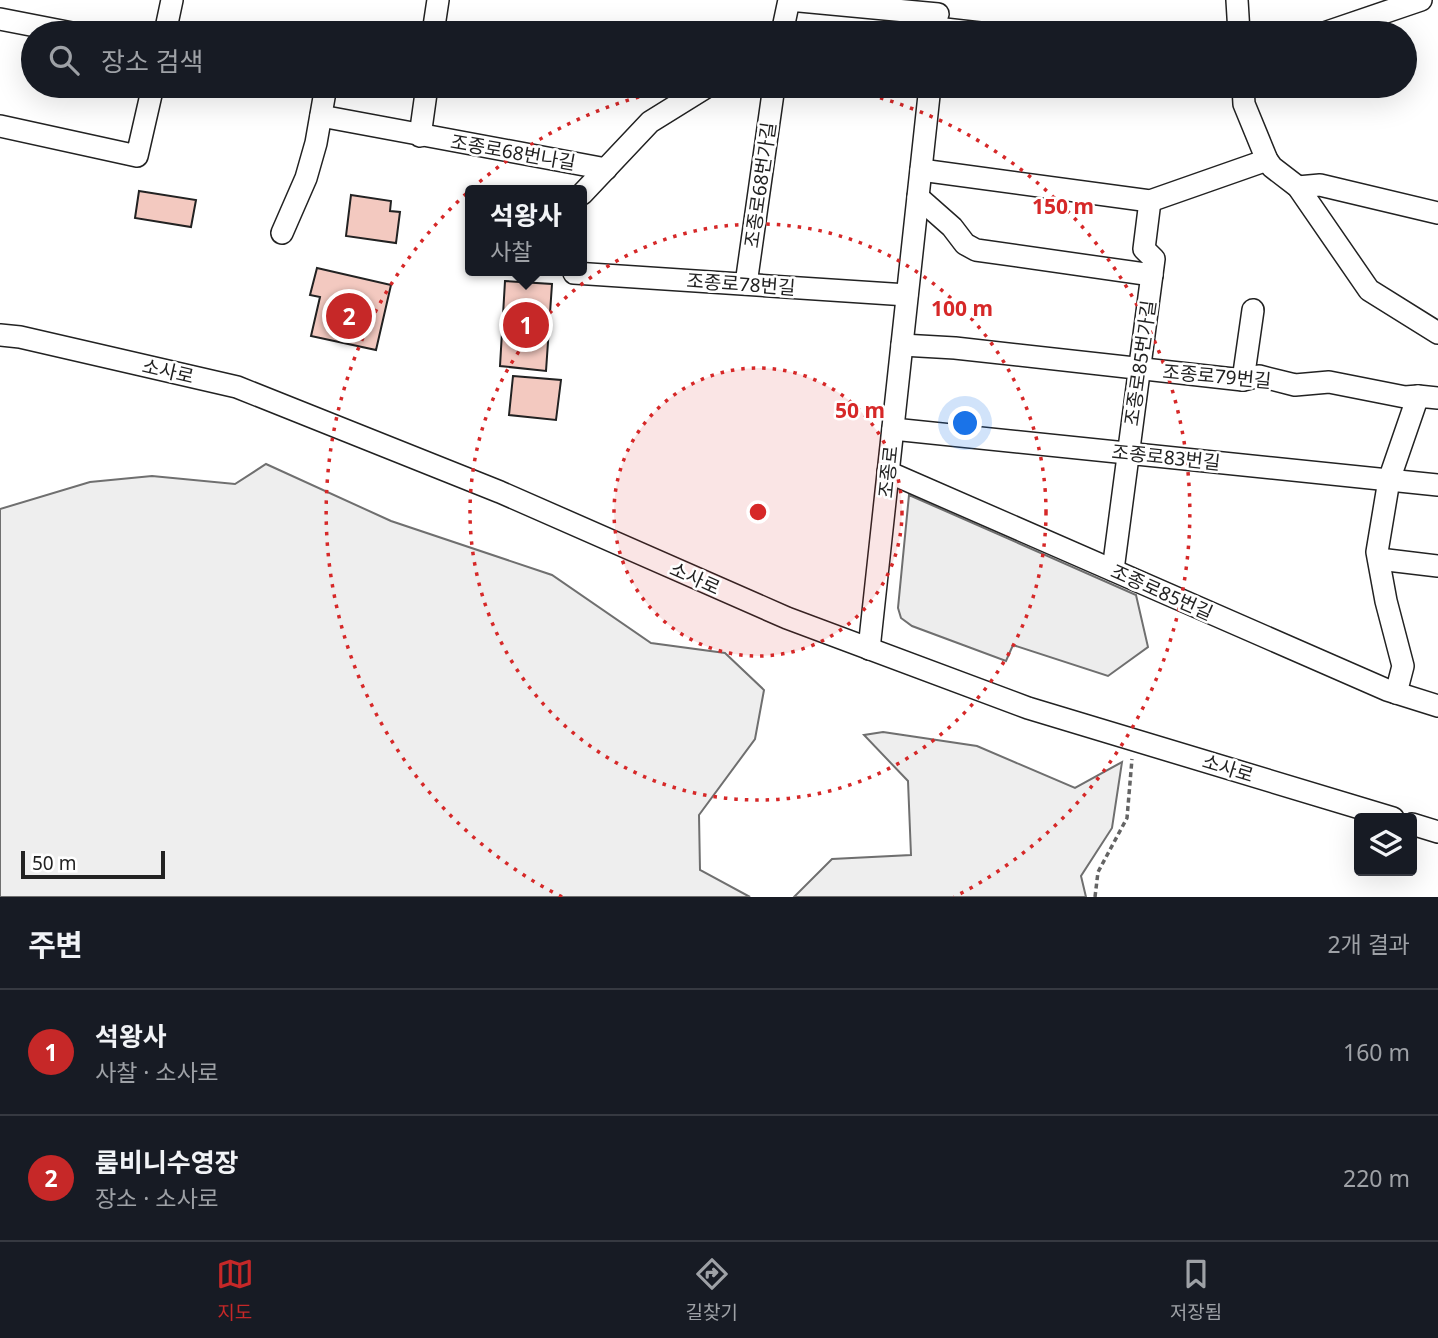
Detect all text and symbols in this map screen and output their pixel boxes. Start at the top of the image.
search box [21,21,1417,98]
icon: search [45,41,83,79]
text: 장소 검색 [101,43,203,79]
street label: 조종로68번가길 [738,120,782,250]
street label: 조종로68번나길 [448,128,578,176]
popup [465,185,587,276]
text: 150 m [1032,192,1094,220]
text: 석왕사 [490,197,562,233]
text: 사찰 [490,235,532,267]
street label: 조종로78번길 [686,267,796,301]
pin: 2 [326,290,372,342]
text: 100 m [931,294,993,322]
street label: 조종로85번가길 [1118,298,1162,428]
pin: 1 [503,299,549,351]
street label: 소사로 [140,352,196,390]
street label: 조종로79번길 [1162,358,1272,394]
text: 50 m [835,396,885,424]
your location [948,406,982,440]
street label: 조종로83번길 [1110,438,1222,476]
street label: 조종로 [872,445,904,499]
centre of rings [746,500,770,524]
street label: 소사로 [666,555,724,601]
street label: 조종로85번길 [1107,558,1217,626]
street label: 소사로 [1199,748,1257,788]
map controls [1354,813,1417,876]
button: layers [1354,813,1417,876]
scale bar [21,848,164,880]
text: 50 m [32,850,76,876]
text: 주변 [28,924,83,965]
text: 2개 결과 [1327,928,1410,960]
text: 석왕사 [95,1018,167,1054]
text: 1 [44,1036,58,1068]
text: 160 m [1343,1036,1410,1068]
text: 사찰 · 소사로 [95,1056,219,1088]
text: 룸비니수영장 [95,1144,239,1180]
text: 2 [44,1162,58,1194]
text: 220 m [1343,1162,1410,1194]
text: 장소 · 소사로 [95,1182,219,1214]
tab: 지도 [216,1255,254,1325]
tab: 길찾기 [686,1255,738,1325]
tab: 저장됨 [1170,1255,1222,1325]

